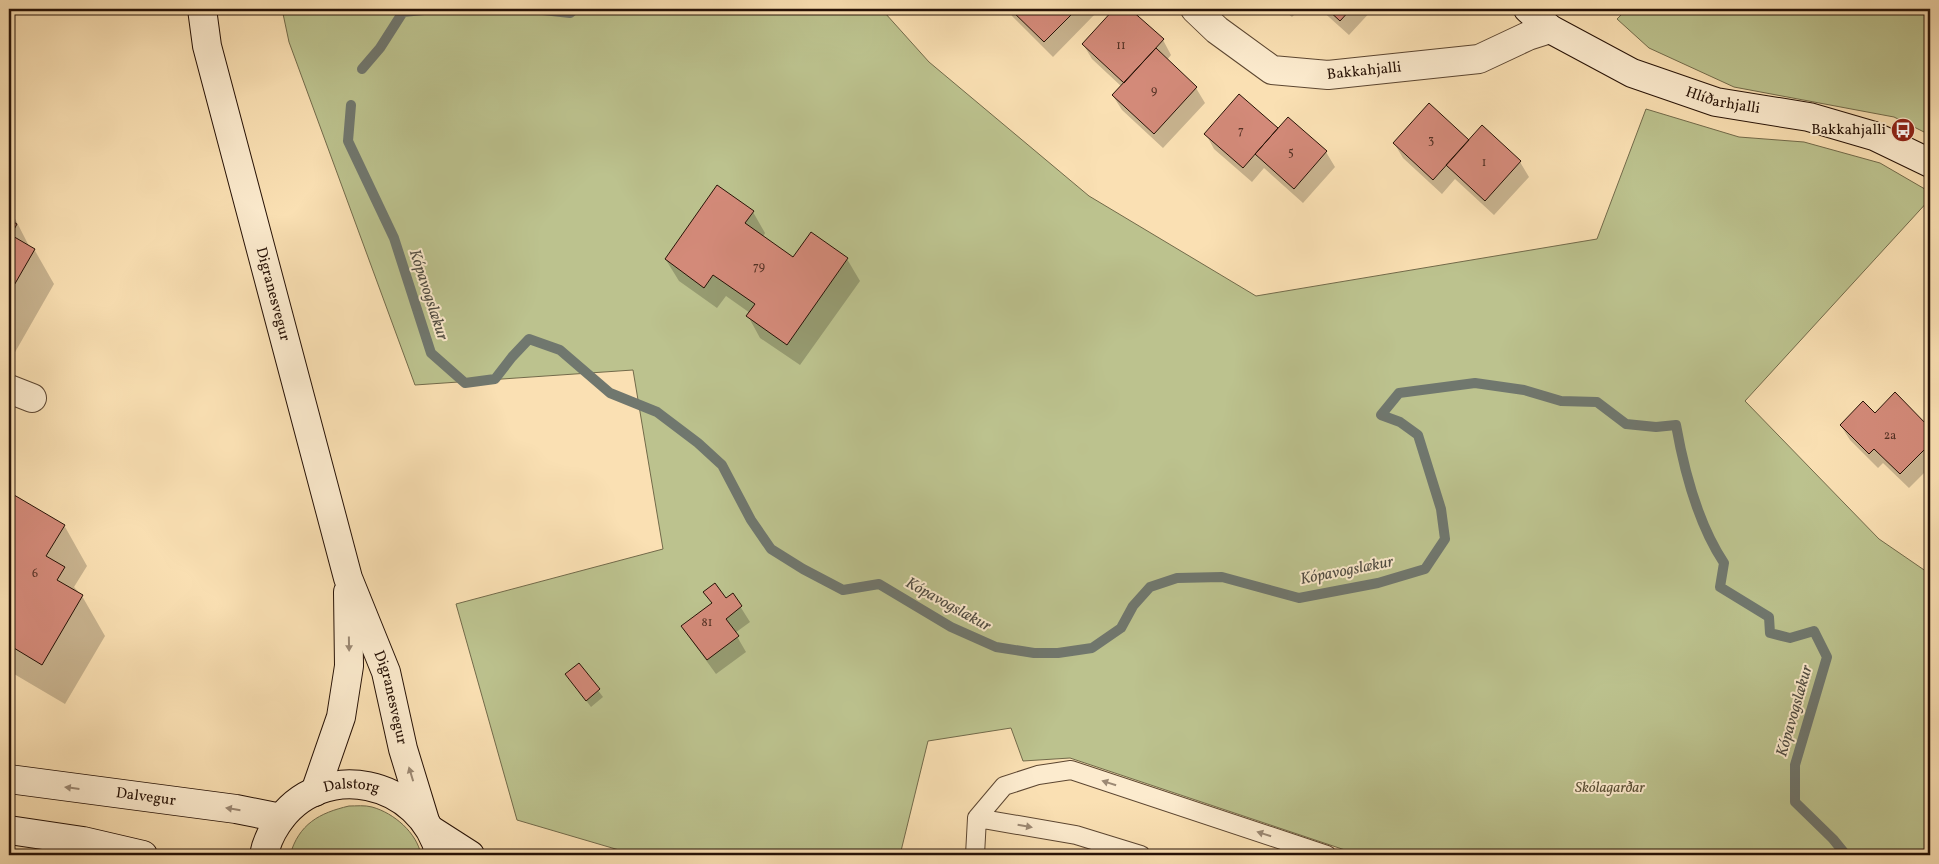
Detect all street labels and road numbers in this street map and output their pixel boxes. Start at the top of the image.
street label: Bakkahjalli [1326,57,1403,86]
street label: Hlíðarhjalli [1683,82,1762,119]
street label: Digranesvegur [250,245,295,343]
street label: Digranesvegur [368,647,412,747]
street label: Dalstorg [321,774,383,799]
street label: Dalvegur [115,783,177,811]

